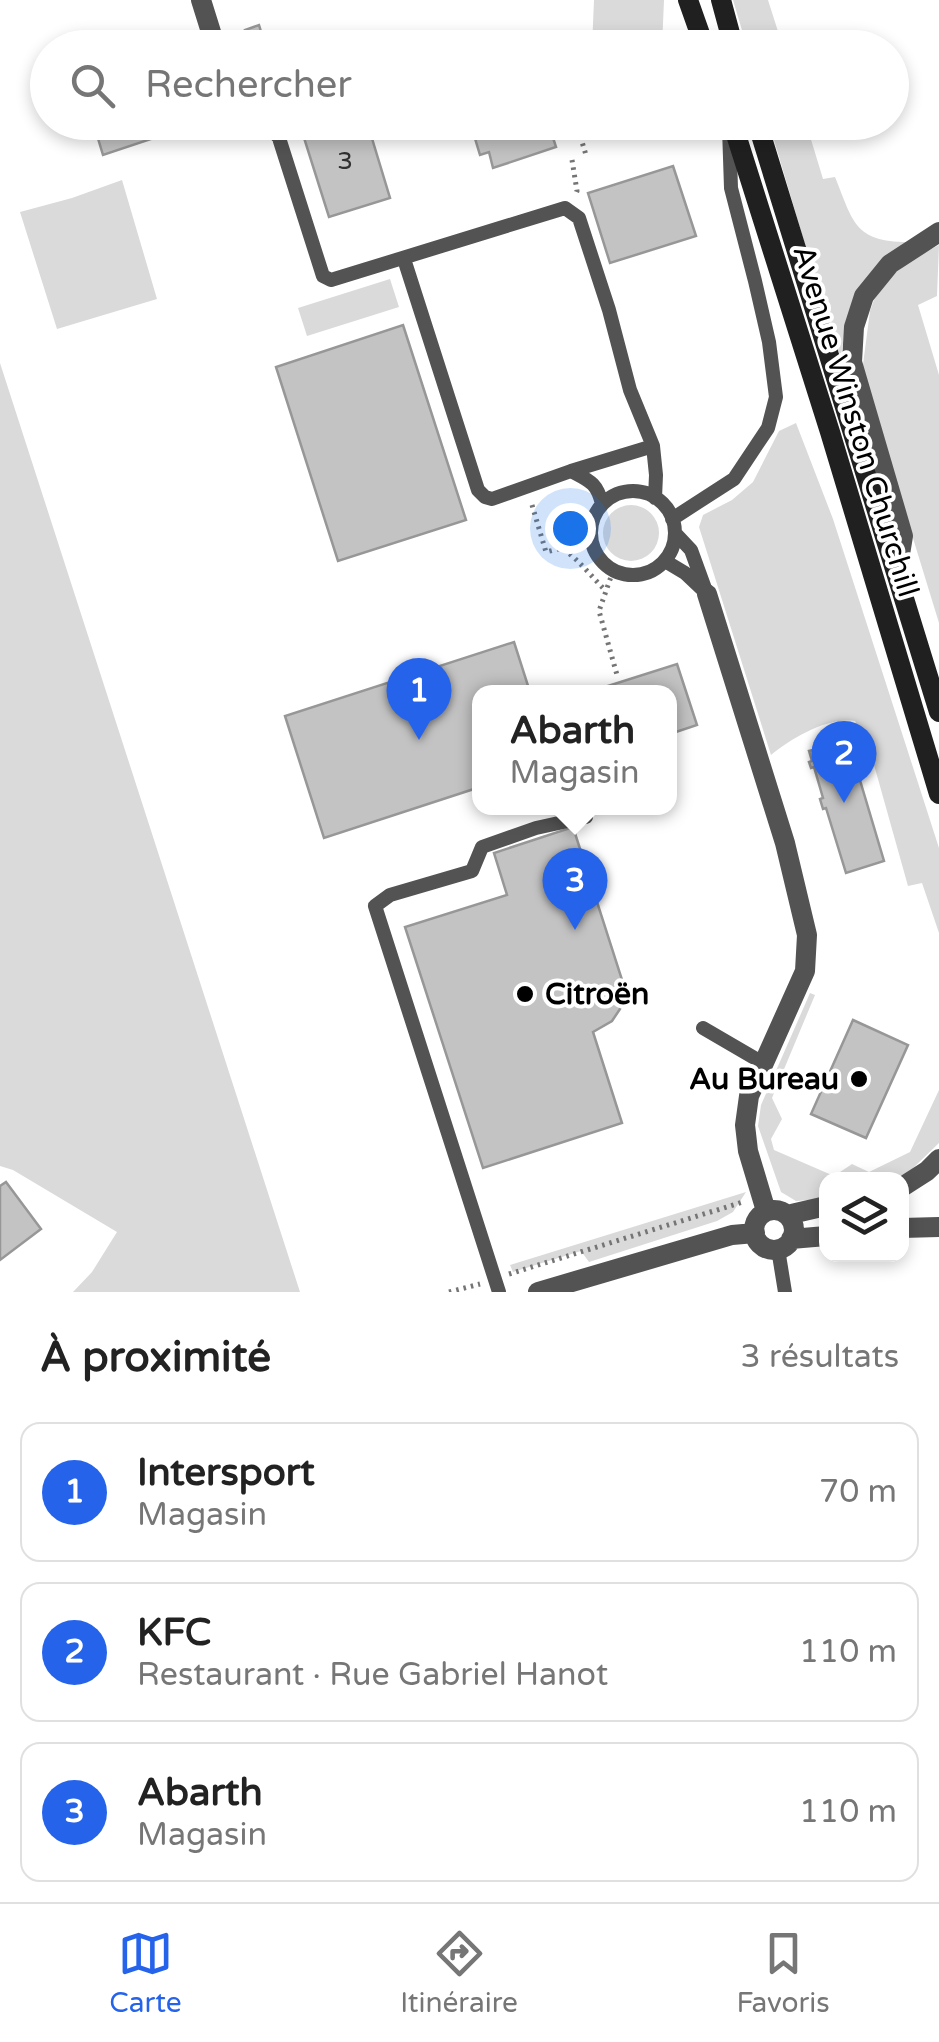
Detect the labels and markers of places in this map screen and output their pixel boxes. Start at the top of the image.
pin: 1 [386,658,452,740]
pin: 2 [812,720,876,803]
pin: 3 [542,848,608,930]
place label: Citroën [545,976,649,1013]
marker: Citroën [514,983,536,1005]
place label: Au Bureau [689,1061,839,1098]
marker: Au Bureau [848,1068,870,1090]

